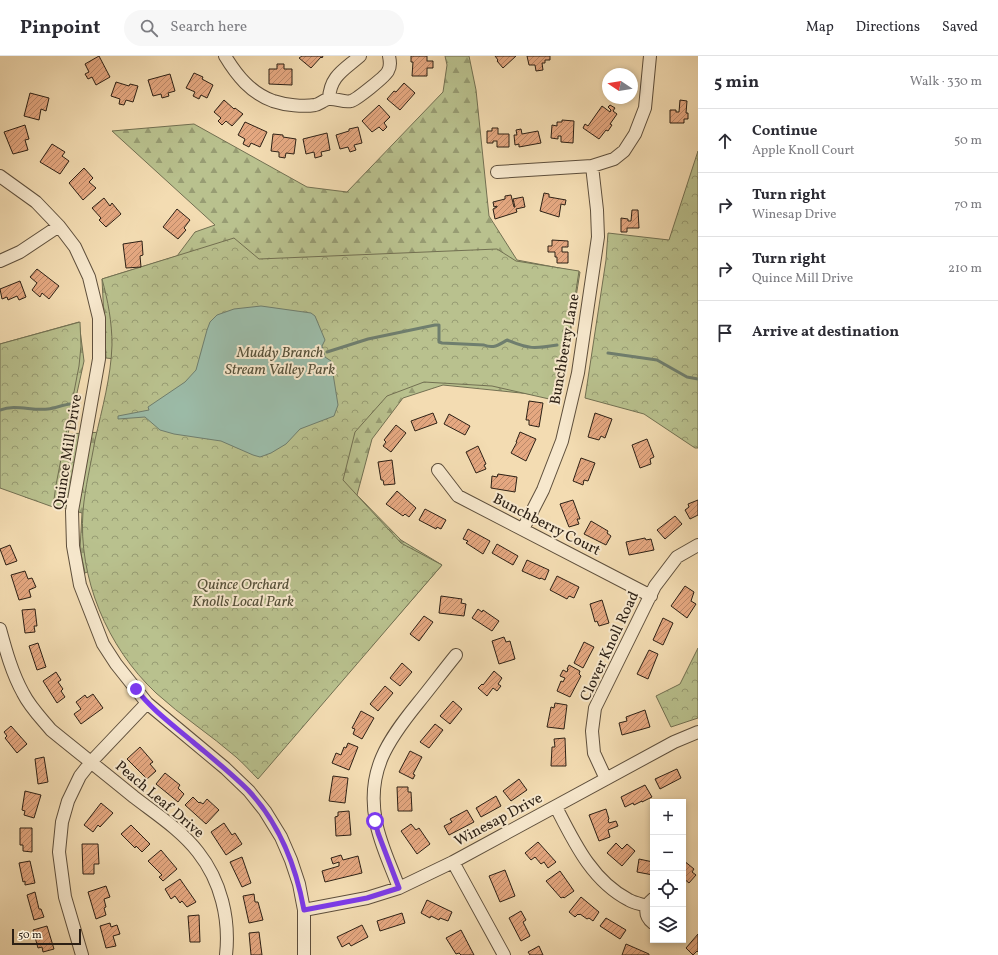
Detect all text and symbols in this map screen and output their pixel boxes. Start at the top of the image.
search box [124,10,404,46]
text: Pinpoint [20,15,100,41]
icon: search [138,17,160,39]
text: Search here [170,17,247,38]
text: Map [806,18,834,37]
text: Directions [856,18,920,37]
text: Saved [942,18,978,37]
north arrow [602,68,638,104]
text: 5 min [714,71,759,94]
text: Walk · 330 m [910,73,982,91]
text: Continue [752,121,817,142]
icon: ahead [714,130,736,152]
text: 50 m [954,132,982,150]
text: Apple Knoll Court [752,142,855,160]
text: Turn right [752,185,826,206]
icon: right [714,194,736,216]
text: 70 m [954,196,982,214]
text: Winesap Drive [752,206,836,224]
text: Turn right [752,249,826,270]
icon: right [714,258,736,280]
text: 210 m [948,260,982,278]
text: Quince Mill Drive [752,270,853,288]
street label: Bunchberry Lane [545,292,586,406]
icon: arrive [714,322,736,344]
text: Arrive at destination [752,322,899,343]
park label: Muddy Branch Stream Valley Park [225,343,335,381]
street label: Quince Mill Drive [49,393,88,512]
street label: Bunchberry Court [489,489,604,562]
park label: Quince Orchard Knolls Local Park [192,575,294,613]
street label: Clover Knoll Road [576,588,645,705]
route end [127,680,145,698]
street label: Peach Leaf Drive [110,757,208,844]
street label: Winesap Drive [451,788,547,852]
map controls [650,799,686,943]
button: + [650,799,686,835]
route start [366,812,384,830]
button: − [650,835,686,871]
button: locate [650,871,686,907]
button: layers [650,907,686,943]
scale bar [12,927,81,946]
text: 50 m [18,928,42,943]

